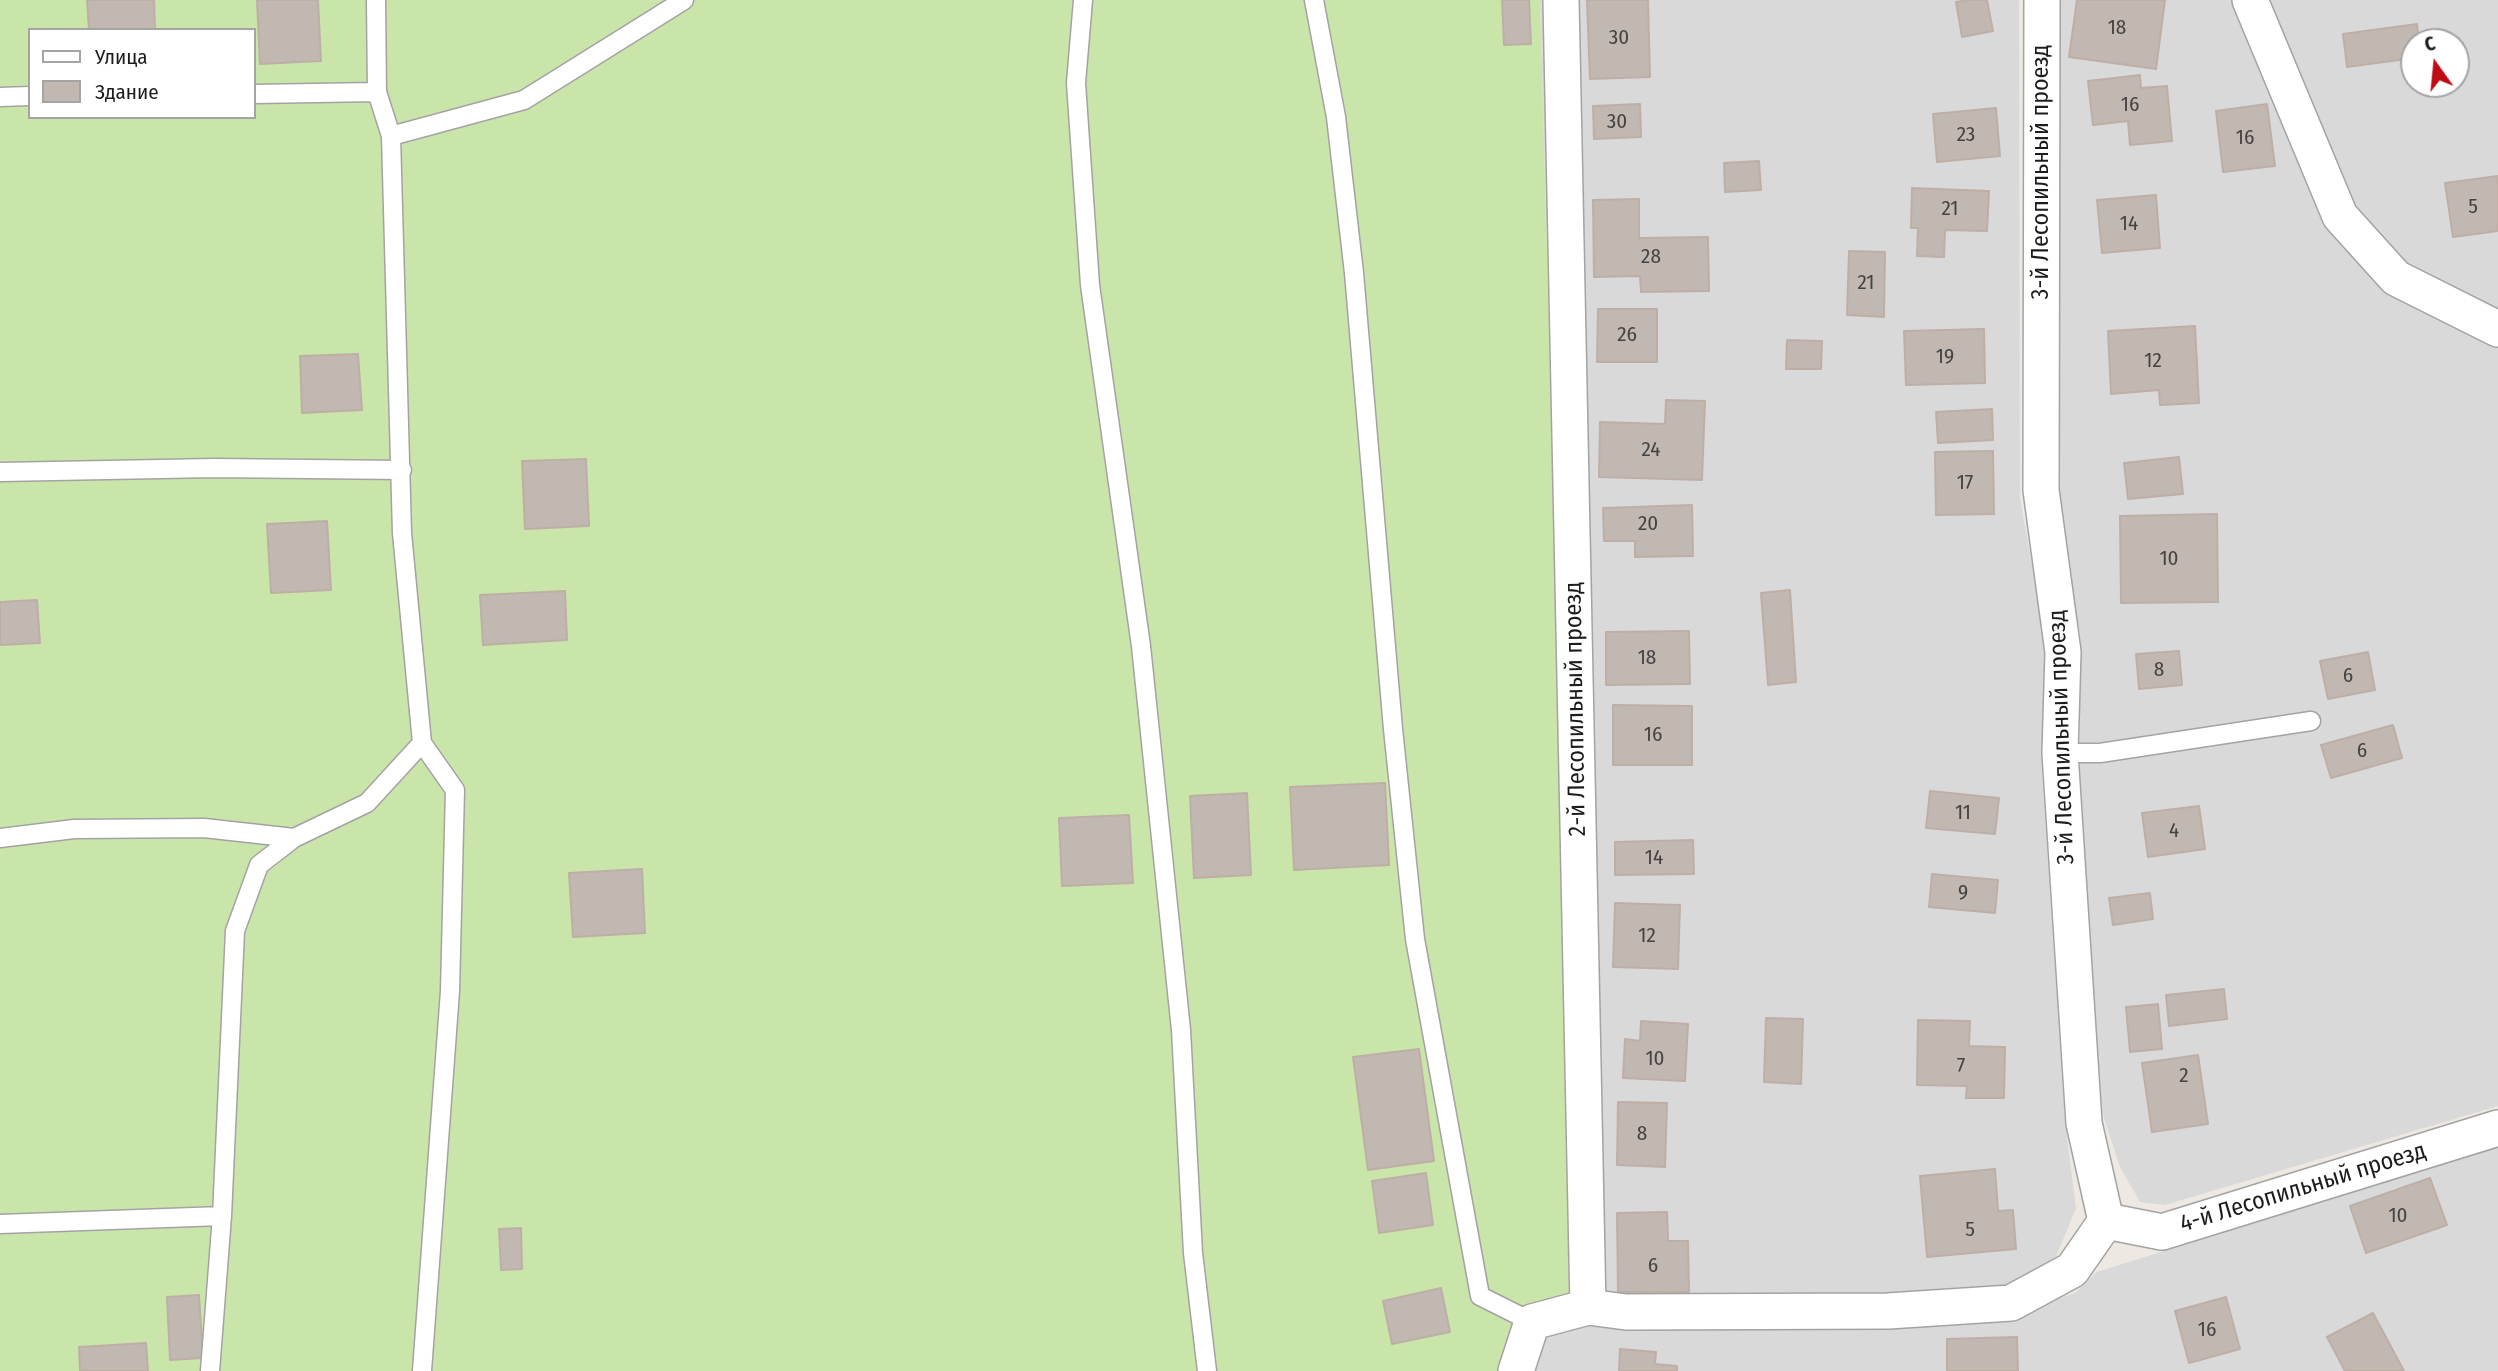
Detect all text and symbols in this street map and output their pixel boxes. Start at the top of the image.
house number: 18 [2108,15,2126,41]
house number: 30 [1609,25,1629,51]
legend [28,28,256,119]
north arrow [2400,28,2470,98]
text: С [2422,32,2438,57]
text: Улица [95,44,148,70]
street label: 3-й Лесопильный проезд [2027,45,2055,299]
text: Здание [95,79,159,105]
house number: 16 [2121,92,2139,118]
house number: 30 [1607,109,1627,135]
house number: 23 [1957,122,1975,148]
house number: 16 [2236,125,2254,151]
house number: 5 [2468,194,2478,220]
house number: 21 [1942,196,1958,222]
house number: 14 [2120,211,2138,237]
house number: 28 [1641,244,1661,270]
house number: 21 [1858,270,1874,296]
house number: 26 [1617,322,1637,348]
house number: 19 [1936,344,1954,370]
house number: 12 [2144,348,2162,374]
house number: 24 [1641,437,1661,463]
house number: 17 [1957,470,1973,496]
house number: 20 [1638,511,1658,537]
house number: 10 [2159,546,2179,572]
street label: 2-й Лесопильный проезд [1559,581,1593,837]
street label: 3-й Лесопильный проезд [2043,609,2081,865]
house number: 18 [1638,645,1656,671]
house number: 8 [2154,657,2164,683]
house number: 6 [2343,663,2353,689]
house number: 16 [1644,722,1662,748]
house number: 6 [2357,738,2367,764]
house number: 11 [1955,800,1971,826]
house number: 4 [2169,818,2179,844]
house number: 14 [1645,845,1663,871]
house number: 9 [1958,880,1968,906]
house number: 12 [1638,923,1656,949]
house number: 10 [1645,1046,1665,1072]
house number: 7 [1957,1053,1965,1079]
house number: 2 [2179,1063,2189,1089]
house number: 8 [1637,1121,1647,1147]
street label: 4-й Лесопильный проезд [2177,1137,2429,1239]
house number: 10 [2388,1203,2408,1229]
house number: 5 [1965,1217,1975,1243]
house number: 6 [1648,1253,1658,1279]
house number: 16 [2198,1317,2216,1343]

